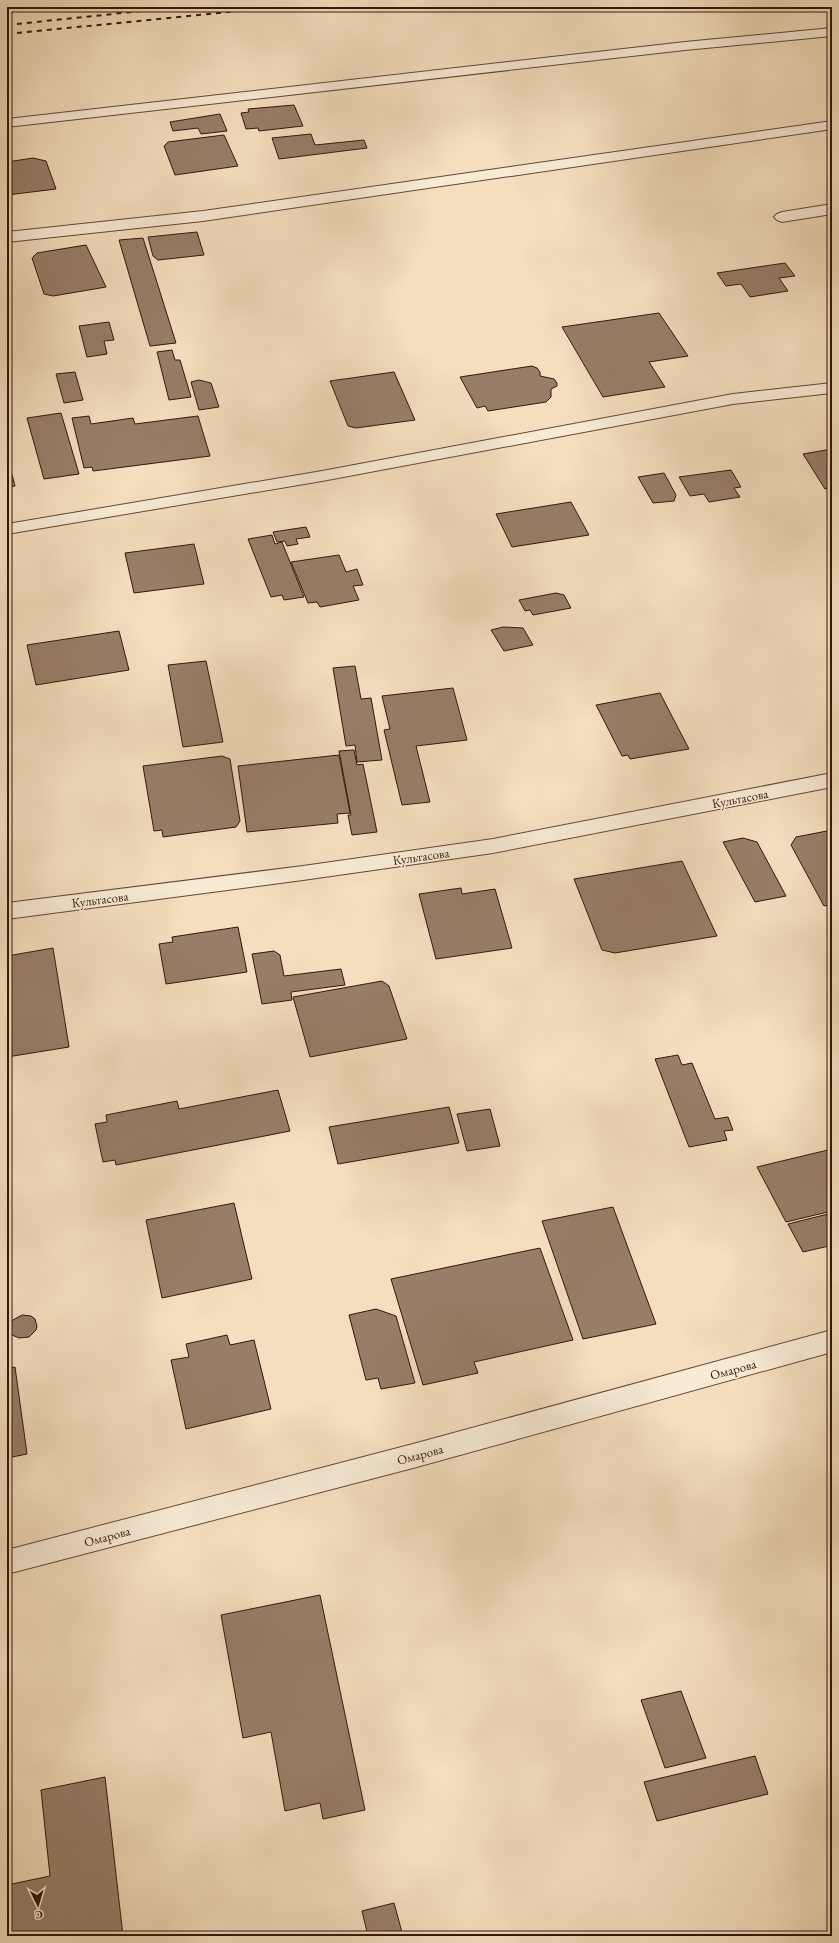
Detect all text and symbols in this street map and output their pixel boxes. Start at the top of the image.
street label: Культасова [710,785,771,812]
street label: Культасова [392,844,451,869]
street label: Культасова [71,887,130,911]
street label: Омарова [708,1355,759,1384]
street label: Омарова [395,1440,446,1469]
street label: Омарова [82,1522,133,1551]
north arrow [18,1885,58,1925]
text: С [34,1908,43,1922]

